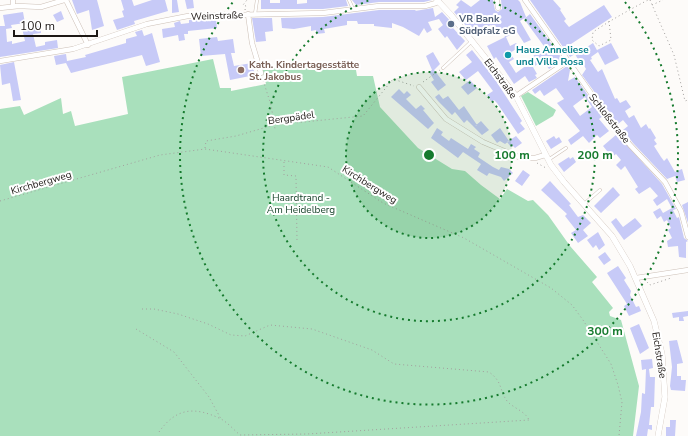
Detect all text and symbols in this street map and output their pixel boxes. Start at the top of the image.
street label: Weinstraße [191,8,243,24]
scale bar [14,12,97,38]
place label: VR Bank Südpfalz eG [458,12,516,38]
text: 100 m [20,18,55,34]
marker: VR Bank Südpfalz eG [446,19,456,29]
place label: Haus Anneliese und Villa Rosa [516,43,589,69]
marker: Haus Anneliese und Villa Rosa [503,50,513,60]
street label: Eichstraße [480,56,520,102]
place label: Kath. Kindertagesstätte St. Jakobus [249,58,360,84]
marker: Kath. Kindertagesstätte St. Jakobus [236,65,246,75]
street label: Schloßstraße [585,91,633,146]
street label: Bergpädel [267,108,315,128]
text: 100 m [494,147,530,163]
text: 200 m [577,147,613,163]
centre of rings [422,148,436,162]
street label: Kirchbergweg [339,162,400,207]
street label: Kirchbergweg [9,168,73,198]
park label: Haardtrand - Am Heidelberg [267,191,335,217]
text: 300 m [587,323,623,339]
street label: Eichstraße [648,331,670,379]

